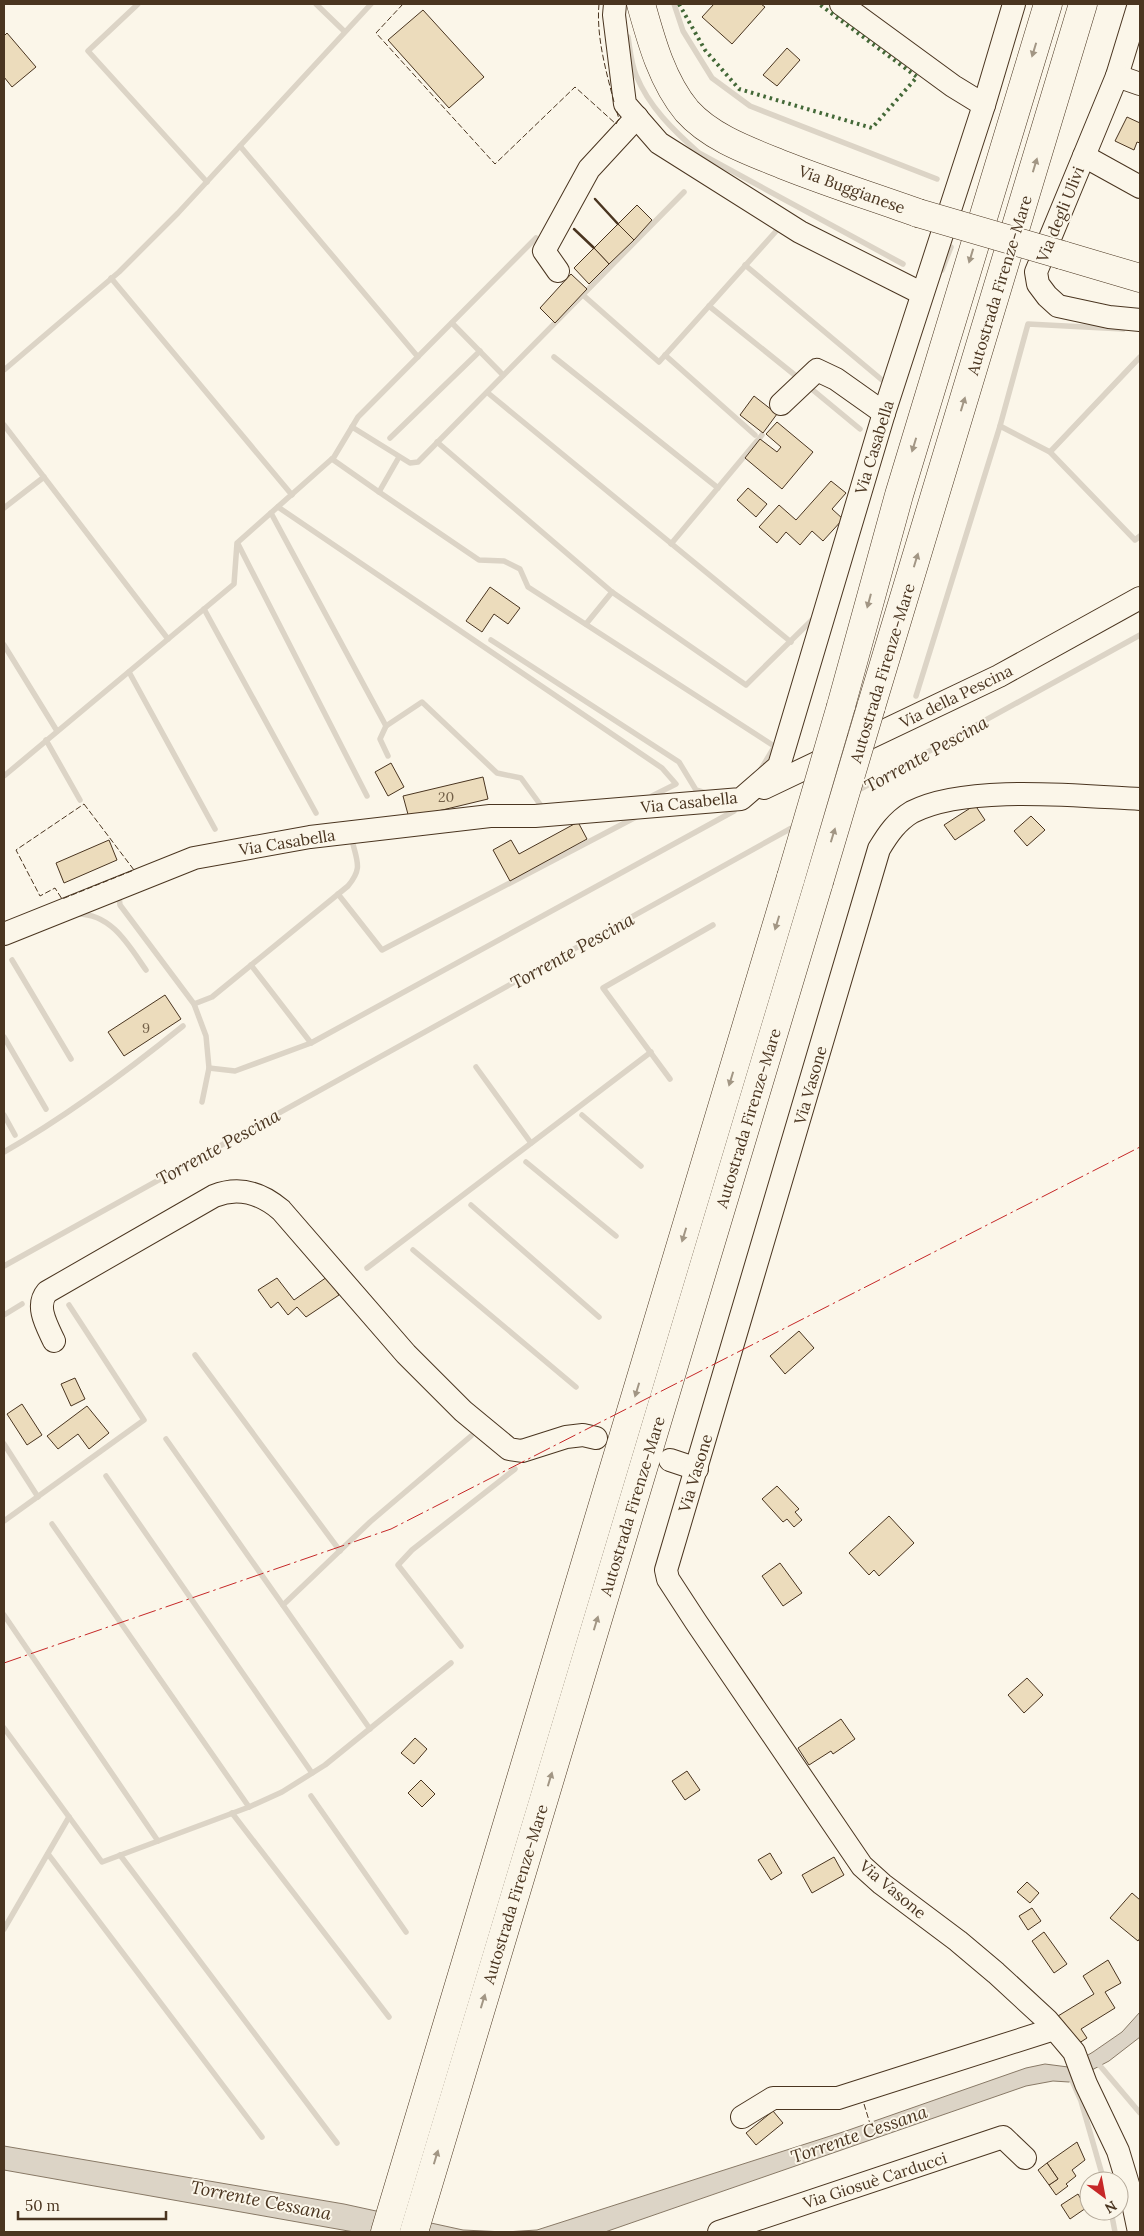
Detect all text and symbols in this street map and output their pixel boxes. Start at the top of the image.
one-way arrow [1029,43,1037,58]
one-way arrow [1031,157,1039,172]
street label: Via Buggianese [795,160,908,218]
street label: Via degli Ulivi [1031,163,1088,266]
street label: Autostrada Firenze-Mare [962,192,1036,378]
one-way arrow [967,249,975,264]
one-way arrow [960,397,968,412]
street label: Via Casabella [850,398,898,497]
one-way arrow [909,438,917,453]
one-way arrow [913,552,921,567]
street label: Autostrada Firenze-Mare [845,580,919,766]
one-way arrow [865,594,873,609]
street label: Via della Pescina [895,660,1016,732]
water label: Torrente Pescina [860,710,992,797]
street label: Via Casabella [639,787,738,817]
house number: 20 [438,788,454,806]
street label: Via Casabella [236,825,337,860]
one-way arrow [829,827,837,842]
water label: Torrente Pescina [506,907,638,994]
one-way arrow [773,916,781,931]
house number: 9 [142,1019,150,1037]
street label: Autostrada Firenze-Mare [711,1025,785,1211]
street label: Via Vasone [789,1043,831,1127]
one-way arrow [726,1072,734,1087]
water label: Torrente Pescina [152,1103,284,1190]
one-way arrow [679,1227,687,1242]
one-way arrow [633,1383,641,1398]
street label: Autostrada Firenze-Mare [595,1413,669,1599]
street label: Via Vasone [673,1431,716,1515]
one-way arrow [593,1615,601,1630]
one-way arrow [546,1771,554,1786]
street label: Autostrada Firenze-Mare [478,1801,552,1987]
street label: Via Vasone [855,1855,931,1923]
one-way arrow [479,1994,487,2009]
water label: Torrente Cessana [788,2100,930,2168]
street label: Via Giosuè Carducci [800,2147,949,2213]
one-way arrow [433,2149,441,2164]
north arrow [1079,2171,1129,2221]
water label: Torrente Cessana [189,2175,333,2225]
scale bar [18,2188,165,2220]
text: 50 m [25,2196,60,2215]
text: N [1101,2197,1120,2218]

